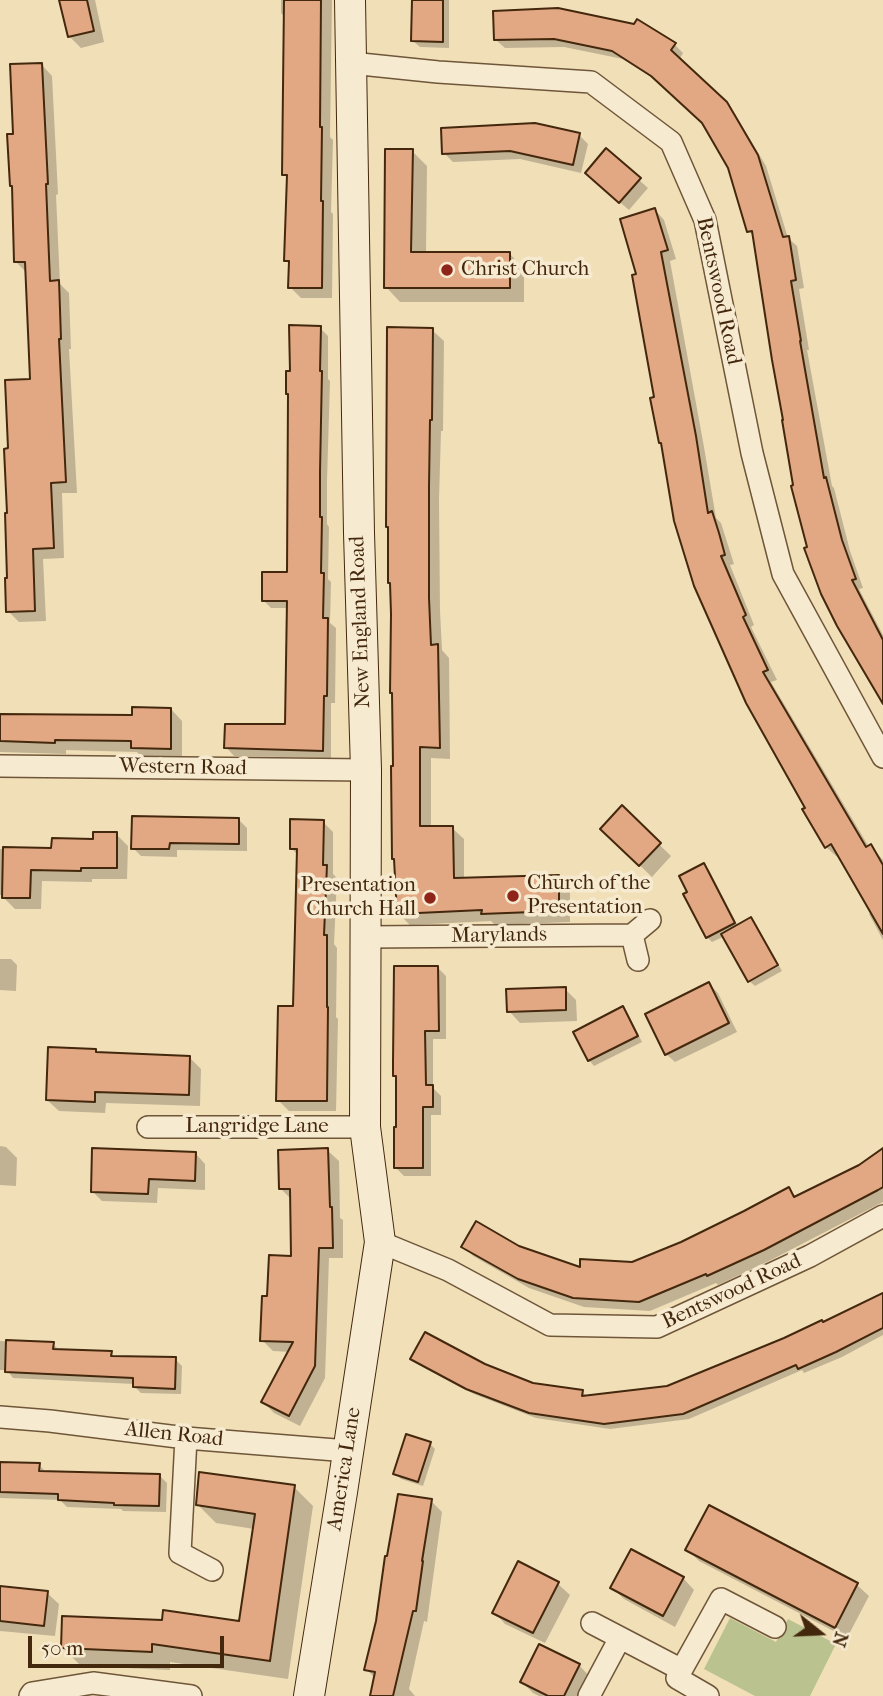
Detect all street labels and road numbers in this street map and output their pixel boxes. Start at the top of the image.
street label: Bentswood Road [690,215,746,367]
street label: New England Road [345,535,377,709]
street label: Western Road [119,754,247,782]
street label: Marylands [451,923,547,949]
street label: Langridge Lane [185,1114,329,1140]
street label: Bentswood Road [658,1249,806,1335]
street label: America Lane [323,1405,367,1533]
street label: Allen Road [123,1417,225,1453]

